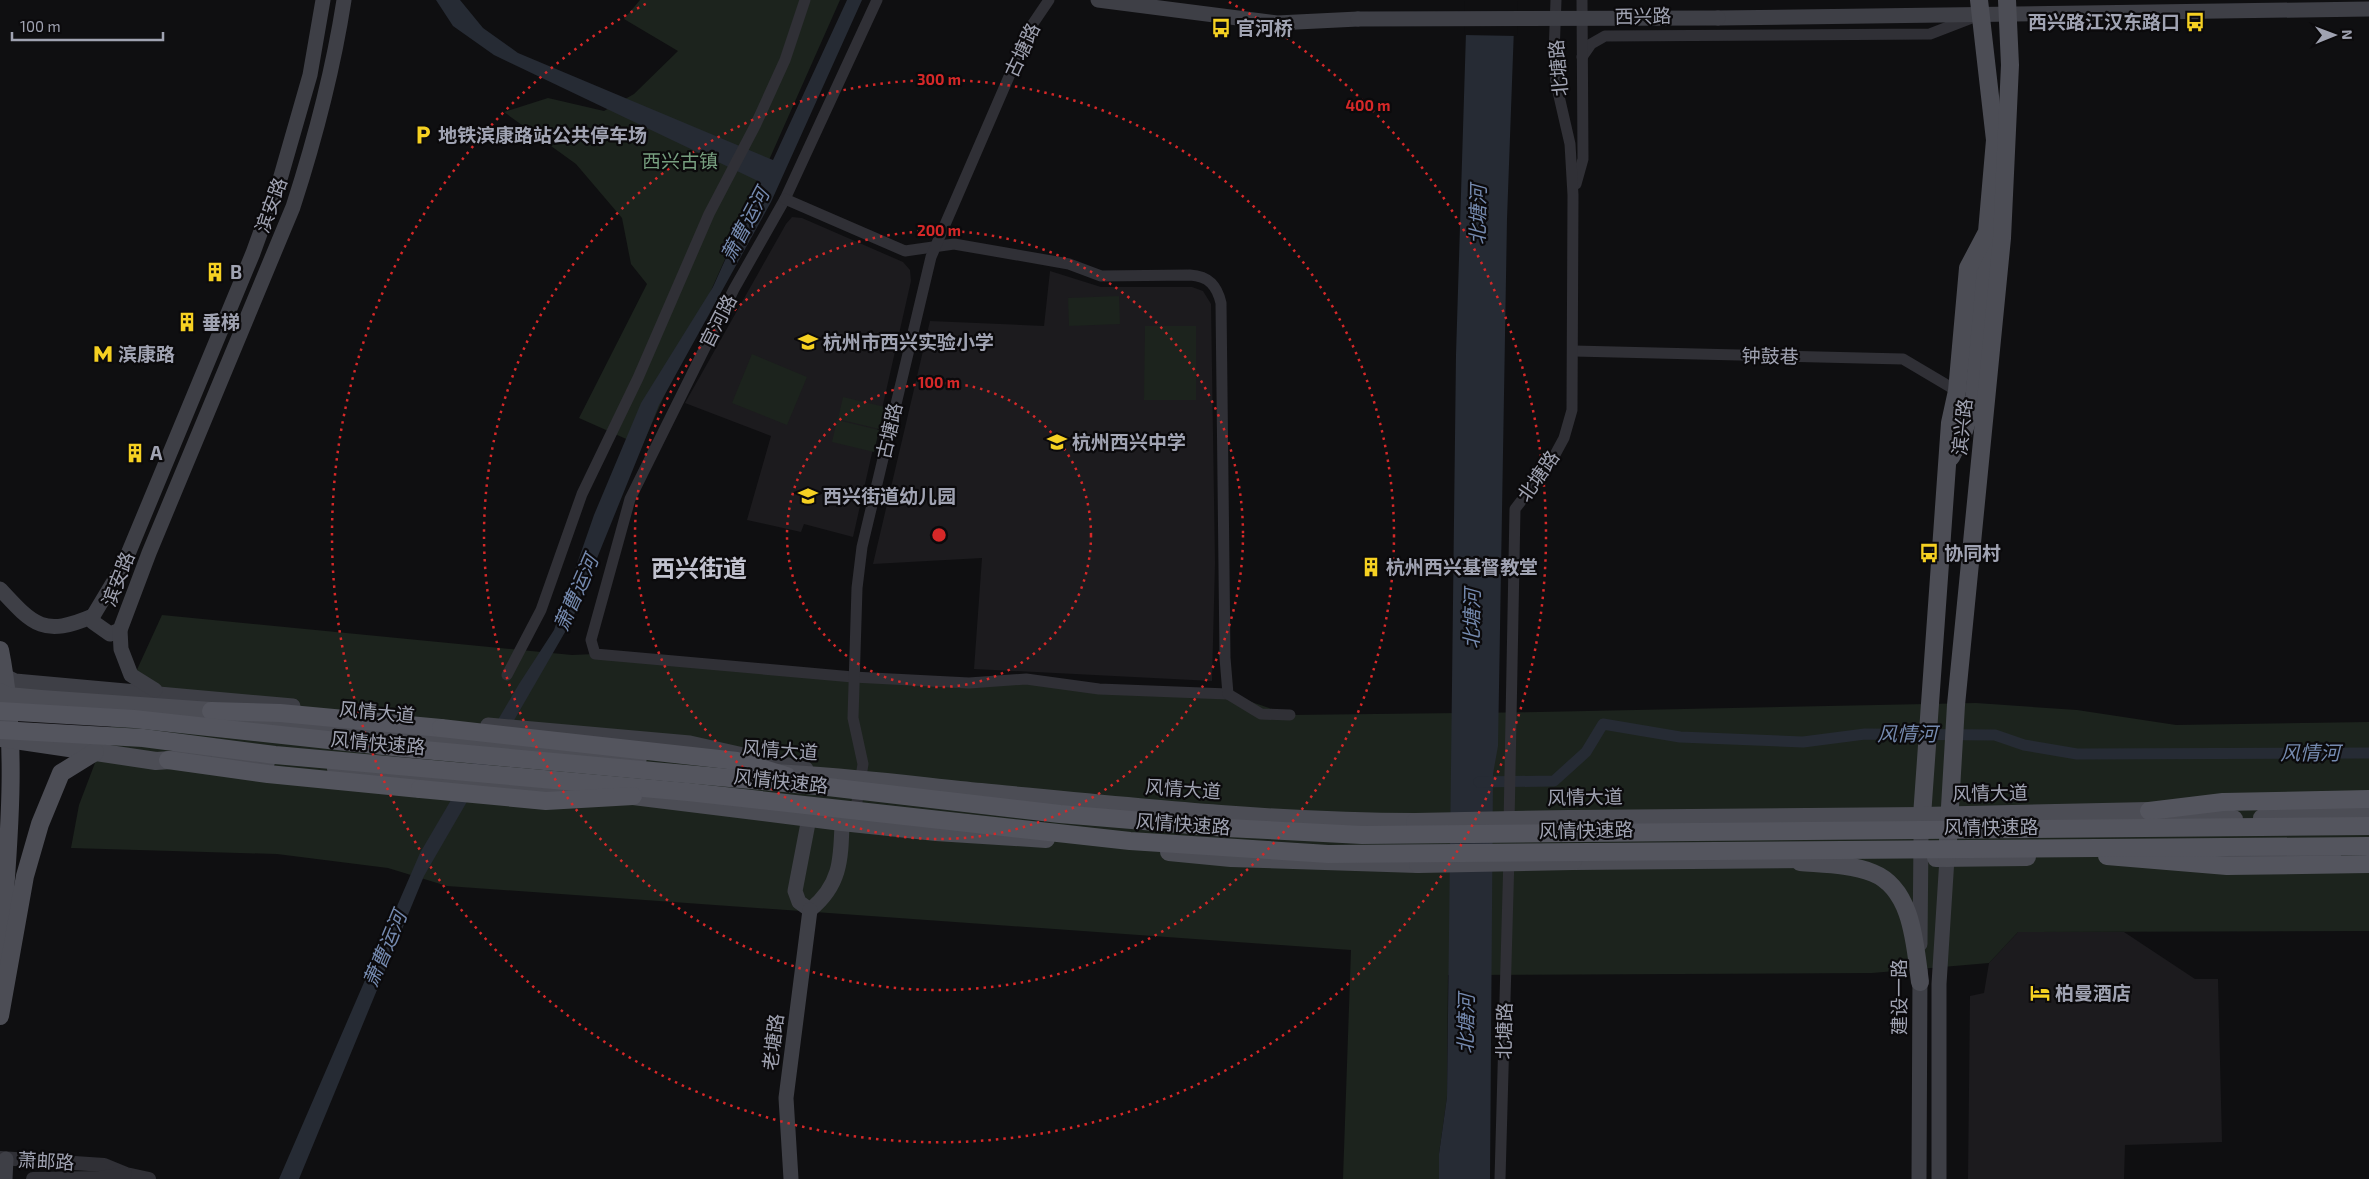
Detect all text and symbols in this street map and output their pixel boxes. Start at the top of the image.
street label: 西兴路 [1614,4,1672,27]
scale bar [12,10,164,42]
place label: 西兴路江汉东路口 [2028,10,2180,33]
north arrow [2309,10,2359,60]
bus stop icon: 西兴路江汉东路口 [2184,11,2206,33]
place label: 官河桥 [1236,16,1293,39]
text: 100 m [20,17,61,35]
bus stop icon: 官河桥 [1210,17,1232,39]
street label: 古塘路 [999,19,1044,80]
text: N [2339,30,2356,40]
street label: 北塘路 [1544,39,1571,97]
text: 300 m [917,70,961,88]
text: 400 m [1346,96,1390,114]
place label: 地铁滨康路站公共停车场 [438,123,647,146]
parking icon: 地铁滨康路站公共停车场 [412,124,434,146]
park label: 西兴古镇 [642,149,718,172]
street label: 滨安路 [250,174,291,236]
water label: 萧曹运河 [715,180,775,265]
water label: 北塘河 [1464,181,1490,245]
text: 200 m [917,221,961,239]
place label: B [230,260,242,283]
building icon: B [204,261,226,283]
street label: 官河路 [694,290,741,351]
place label: 垂梯 [202,310,240,333]
building icon: 垂梯 [176,311,198,333]
place label: 杭州市西兴实验小学 [823,330,994,353]
school or university icon: 杭州市西兴实验小学 [797,331,819,353]
place label: 滨康路 [118,342,175,365]
metro station icon: 滨康路 [92,343,114,365]
street label: 钟鼓巷 [1741,344,1799,367]
text: 100 m [918,373,960,391]
street label: 滨兴路 [1947,397,1976,457]
street label: 古塘路 [871,401,906,461]
place label: 杭州西兴中学 [1072,430,1186,453]
school or university icon: 杭州西兴中学 [1046,431,1068,453]
place label: A [150,441,163,464]
building icon: A [124,442,146,464]
street label: 北塘路 [1512,446,1563,506]
place label: 西兴街道幼儿园 [823,484,956,507]
school or university icon: 西兴街道幼儿园 [797,485,819,507]
centre of rings [930,526,948,544]
place label: 协同村 [1944,541,2001,564]
bus stop icon: 协同村 [1918,542,1940,564]
street label: 滨安路 [97,548,138,610]
water label: 萧曹运河 [548,548,604,634]
district label: 西兴街道 [651,553,747,582]
place label: 杭州西兴基督教堂 [1386,555,1538,578]
building icon: 杭州西兴基督教堂 [1360,556,1382,578]
water label: 北塘河 [1458,585,1484,649]
street label: 风情大道 [338,697,416,726]
water label: 风情河 [1877,721,1941,745]
street label: 风情快速路 [330,727,426,758]
street label: 风情大道 [741,735,819,764]
water label: 风情河 [2280,740,2344,764]
street label: 风情快速路 [733,764,830,797]
street label: 风情大道 [1144,774,1222,803]
street label: 风情大道 [1952,780,2028,805]
street label: 风情大道 [1547,784,1623,809]
street label: 风情快速路 [1135,809,1231,838]
street label: 风情快速路 [1943,815,2039,838]
street label: 风情快速路 [1538,817,1634,842]
water label: 萧曹运河 [357,903,412,990]
street label: 建设一路 [1887,959,1910,1035]
place label: 柏曼酒店 [2055,981,2131,1004]
hotel icon: 柏曼酒店 [2029,982,2051,1004]
water label: 北塘河 [1452,990,1478,1054]
street label: 北塘路 [1492,1002,1515,1060]
street label: 老塘路 [758,1012,787,1072]
street label: 萧邮路 [17,1148,75,1173]

